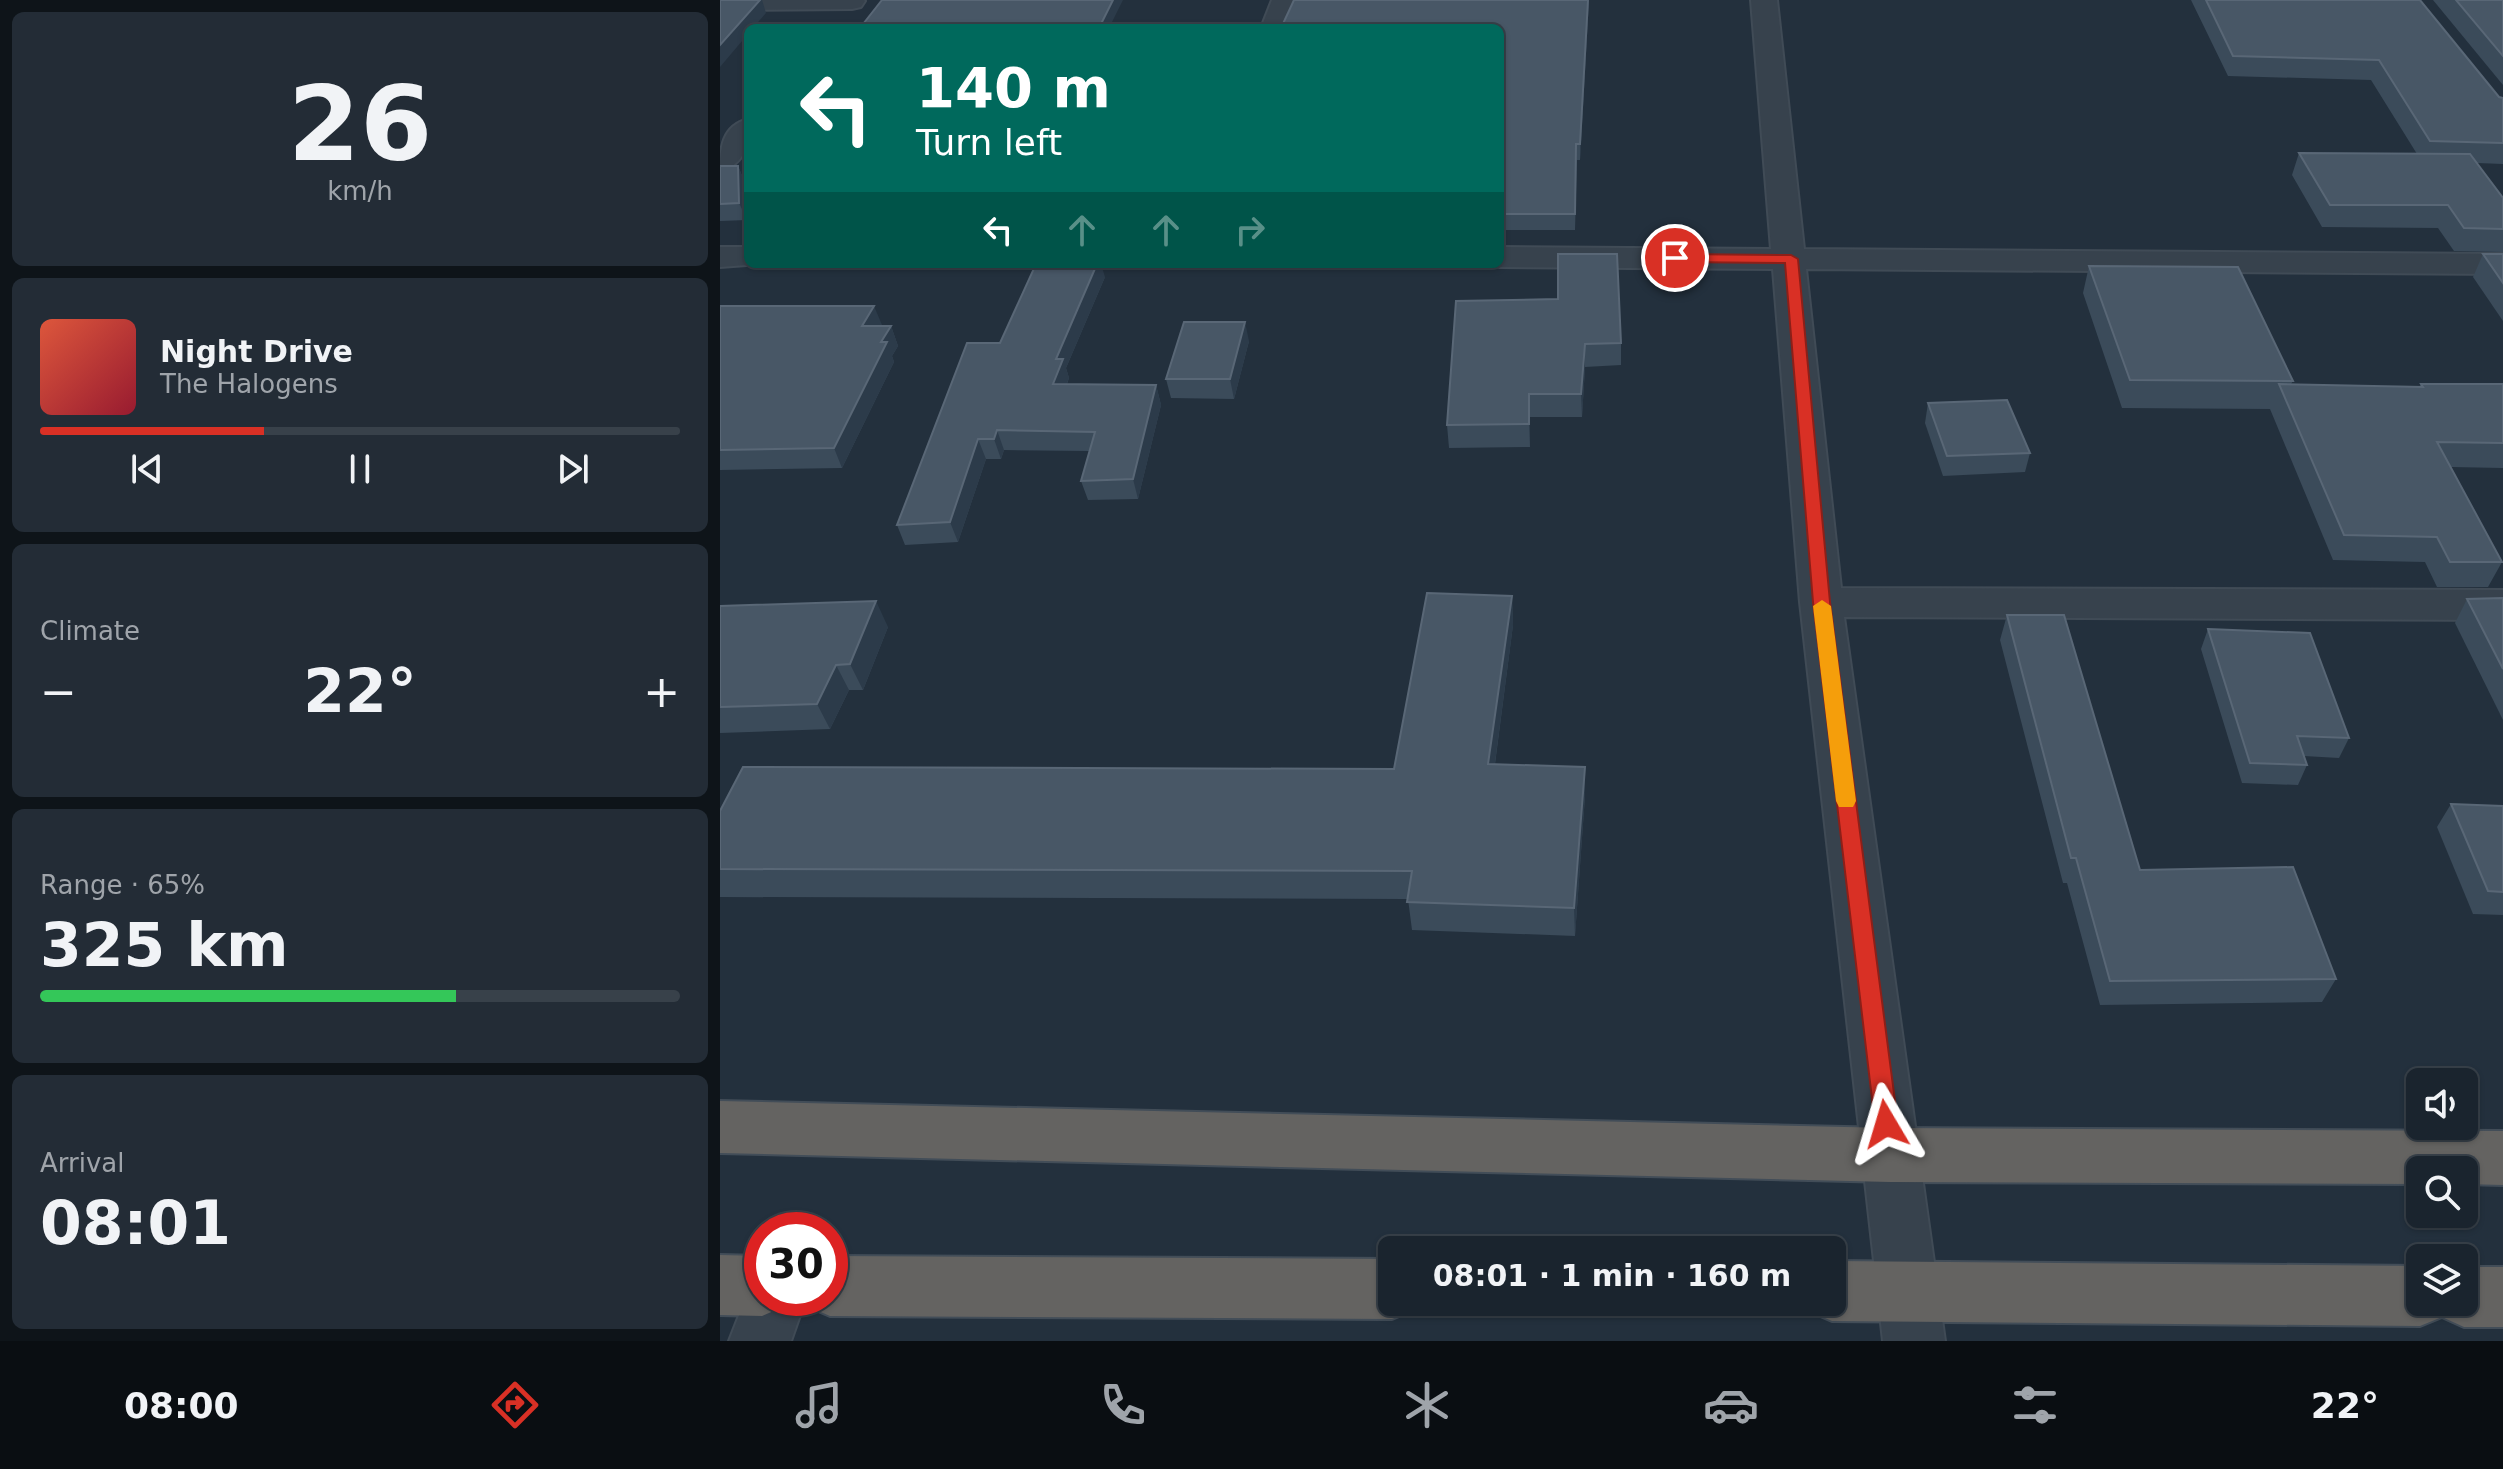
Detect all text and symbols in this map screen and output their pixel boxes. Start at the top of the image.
text: 140 m [916,55,1111,120]
icon: left [784,56,888,160]
text: 26 [288,63,432,185]
text: Turn left [916,122,1062,163]
text: km/h [327,176,393,206]
icon: left [976,208,1020,252]
icon: ahead [1060,208,1104,252]
icon: ahead [1144,208,1188,252]
icon: right [1228,208,1272,252]
pin [1641,224,1709,292]
icon: arrive [1653,236,1697,280]
text: Night Drive [160,334,353,369]
text: The Halogens [160,369,338,399]
icon: previous [125,447,169,491]
icon: pause [338,447,382,491]
icon: next [551,447,595,491]
text: Climate [40,616,140,646]
text: 22° [303,656,417,726]
text: − [40,666,77,717]
text: + [643,666,680,717]
text: Range · 65% [40,870,205,900]
text: 325 km [40,910,289,980]
map controls [2406,1068,2478,1316]
button: sound [2406,1068,2478,1140]
position arrow [1844,1082,1928,1166]
text: Arrival [40,1148,124,1178]
button: search [2406,1156,2478,1228]
text: 08:01 [40,1188,231,1258]
speed limit sign: 30 [744,1212,848,1316]
button: layers [2406,1244,2478,1316]
text: 08:01 · 1 min · 160 m [1433,1258,1791,1293]
icon: directions [487,1377,543,1433]
icon: music [791,1377,847,1433]
icon: phone [1095,1377,1151,1433]
icon: climate [1399,1377,1455,1433]
icon: car [1703,1377,1759,1433]
icon: filters [2007,1377,2063,1433]
text: 08:00 [124,1385,239,1426]
text: 22° [2311,1385,2379,1426]

